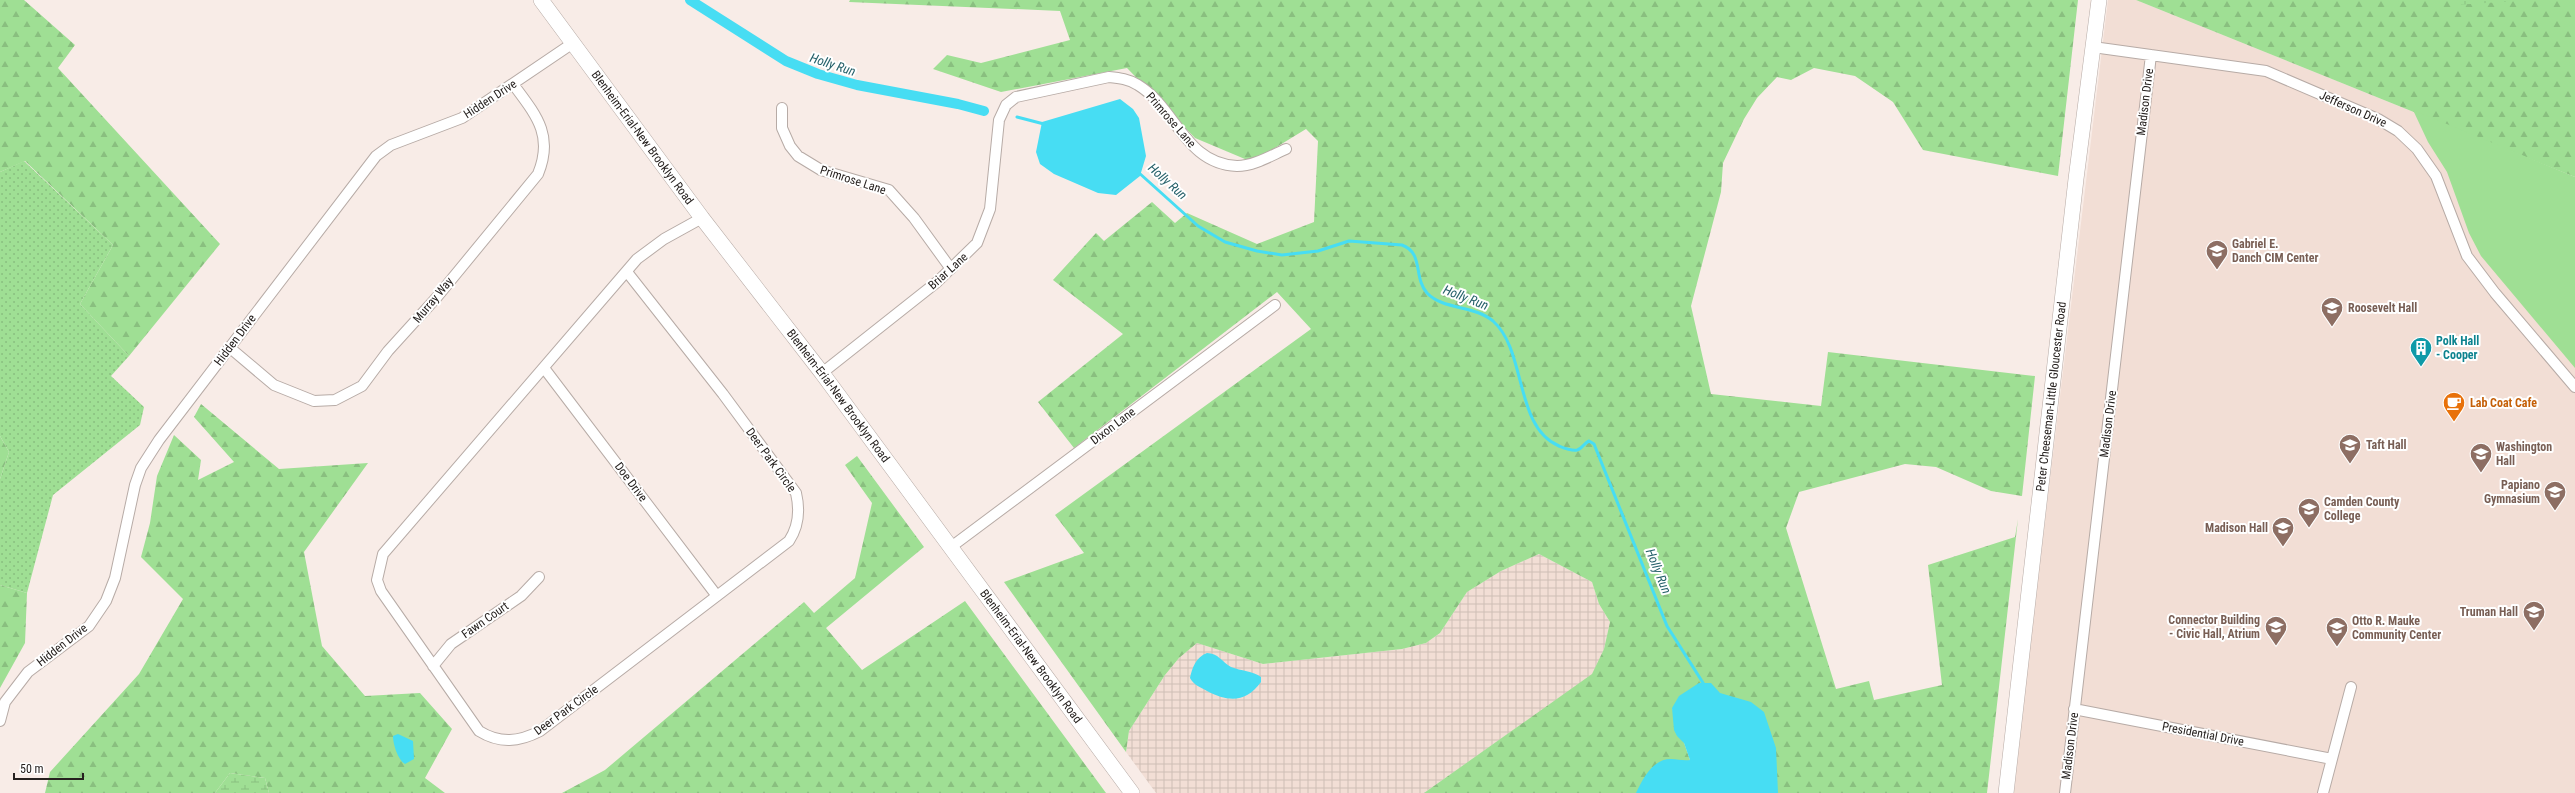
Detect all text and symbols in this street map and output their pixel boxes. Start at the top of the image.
water label: Holly Run [808,50,858,79]
street label: Madison Drive [2134,67,2156,136]
street label: Blenheim-Erial-New Brooklyn Road [589,68,697,207]
street label: Hidden Drive [461,77,519,121]
street label: Jefferson Drive [2317,88,2389,130]
street label: Primrose Lane [1143,90,1199,151]
water label: Holly Run [1145,160,1190,203]
street label: Primrose Lane [818,163,888,197]
place label: Gabriel E. Danch CIM Center [2232,237,2318,265]
school or university icon: Gabriel E. Danch CIM Center [2204,238,2230,271]
street label: Briar Lane [925,249,971,292]
street label: Murray Way [410,274,456,326]
water label: Holly Run [1441,282,1490,313]
school or university icon: Roosevelt Hall [2319,295,2345,328]
street label: Peter Cheeseman-Little Gloucester Road [2033,301,2069,492]
place label: Roosevelt Hall [2348,301,2417,315]
street label: Hidden Drive [211,311,259,368]
street label: Blenheim-Erial-New Brooklyn Road [784,327,893,465]
place label: Polk Hall - Cooper [2436,334,2479,362]
building icon: Polk Hall - Cooper [2408,335,2434,368]
street label: Madison Drive [2097,389,2119,458]
cafe icon: Lab Coat Cafe [2441,390,2467,423]
place label: Lab Coat Cafe [2470,396,2537,410]
street label: Dixon Lane [1088,404,1138,447]
street label: Deer Park Circle [743,425,799,495]
school or university icon: Taft Hall [2337,432,2363,465]
place label: Taft Hall [2366,438,2407,452]
place label: Washington Hall [2496,440,2552,468]
school or university icon: Washington Hall [2468,441,2494,474]
street label: Doe Drive [612,460,650,505]
place label: Papiano Gymnasium [2484,478,2540,506]
school or university icon: Papiano Gymnasium [2542,479,2568,512]
place label: Camden County College [2324,495,2400,523]
school or university icon: Camden County College [2296,496,2322,529]
school or university icon: Madison Hall [2270,515,2296,548]
place label: Madison Hall [2205,521,2268,535]
water label: Holly Run [1643,547,1674,596]
street label: Blenheim-Erial-New Brooklyn Road [977,587,1085,726]
street label: Fawn Court [459,599,511,641]
school or university icon: Truman Hall [2521,599,2547,632]
place label: Truman Hall [2460,605,2518,619]
place label: Connector Building - Civic Hall, Atrium [2168,613,2260,641]
school or university icon: Connector Building - Civic Hall, Atrium [2263,614,2289,647]
place label: Otto R. Mauke Community Center [2352,614,2441,642]
school or university icon: Otto R. Mauke Community Center [2324,615,2350,648]
street label: Hidden Drive [34,621,90,669]
street label: Deer Park Circle [531,682,601,738]
street label: Madison Drive [2059,711,2081,780]
street label: Presidential Drive [2161,719,2245,749]
scale bar [14,755,83,781]
text: 50 m [20,762,44,776]

